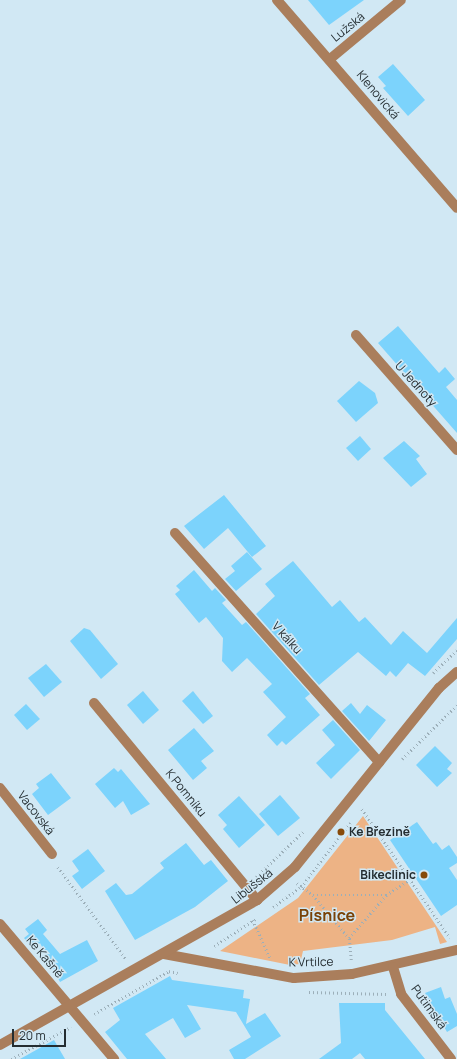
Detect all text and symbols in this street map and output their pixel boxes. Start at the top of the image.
street label: Lužská [328,9,368,45]
street label: Klenovická [354,68,402,122]
street label: U Jednoty [392,359,440,409]
street label: V kálku [269,619,305,657]
street label: K Pomníku [162,766,210,820]
street label: Vacovská [14,788,58,838]
place label: Ke Březině [349,825,410,839]
marker: Ke Březině [336,827,346,837]
street label: Libušská [229,865,275,907]
place label: Bikeclinic [360,868,416,882]
marker: Bikeclinic [419,870,429,880]
district label: Písnice [299,905,355,925]
street label: Ke Kašně [23,933,67,981]
street label: K Vrtilce [288,954,334,970]
street label: Putimská [408,982,450,1032]
scale bar [14,1021,68,1047]
text: 20 m [19,1027,46,1044]

